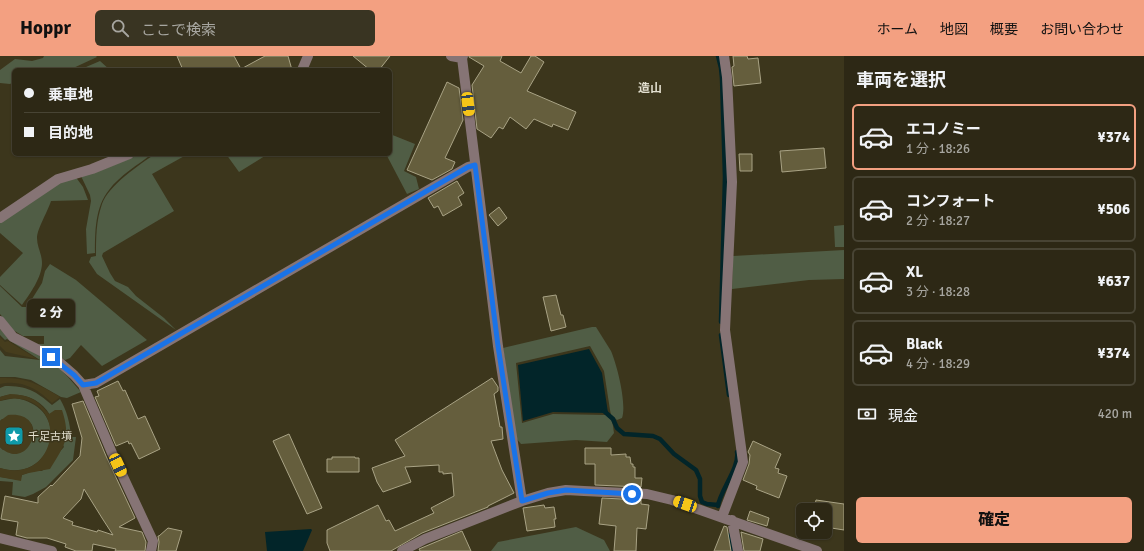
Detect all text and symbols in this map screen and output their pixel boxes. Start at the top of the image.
search box [95,10,375,46]
text: Hoppr [20,16,71,40]
icon: search [109,17,131,39]
text: ここで検索 [141,21,216,39]
text: ホーム [876,21,918,38]
text: 地図 [940,21,968,38]
text: 概要 [990,21,1018,38]
text: お問い合わせ [1040,21,1124,38]
text: 車両を選択 [856,69,946,91]
district label: 造山 [638,81,662,96]
text: 乗車地 [48,86,93,104]
car [461,91,475,117]
icon: car [858,119,894,155]
text: エコノミー [906,120,981,138]
text: 目的地 [48,124,93,142]
text: ¥374 [1098,128,1130,146]
text: 1 分 · 18:26 [906,141,970,157]
icon: car [858,191,894,227]
text: コンフォート [906,192,996,210]
text: ¥506 [1098,200,1130,218]
text: 2 分 · 18:27 [906,213,970,229]
icon: car [858,263,894,299]
text: XL [906,263,923,281]
text: ¥637 [1098,272,1130,290]
text: 3 分 · 18:28 [906,284,970,300]
callout: 2 分 [27,299,75,327]
text: 2 分 [40,305,62,321]
icon: car [858,335,894,371]
text: Black [906,335,943,353]
text: ¥374 [1098,344,1130,362]
route end [42,348,60,366]
text: 4 分 · 18:29 [906,356,970,372]
icon: cash [856,403,878,425]
text: 420 m [1098,406,1132,422]
text: 現金 [888,407,918,425]
place icon: 千足古墳 [3,425,25,447]
place label: 千足古墳 [28,430,72,443]
car [107,452,129,478]
route start [623,485,641,503]
car [672,494,698,514]
button: 確定 [856,497,1132,543]
map controls [796,503,832,539]
button: locate [796,503,832,539]

